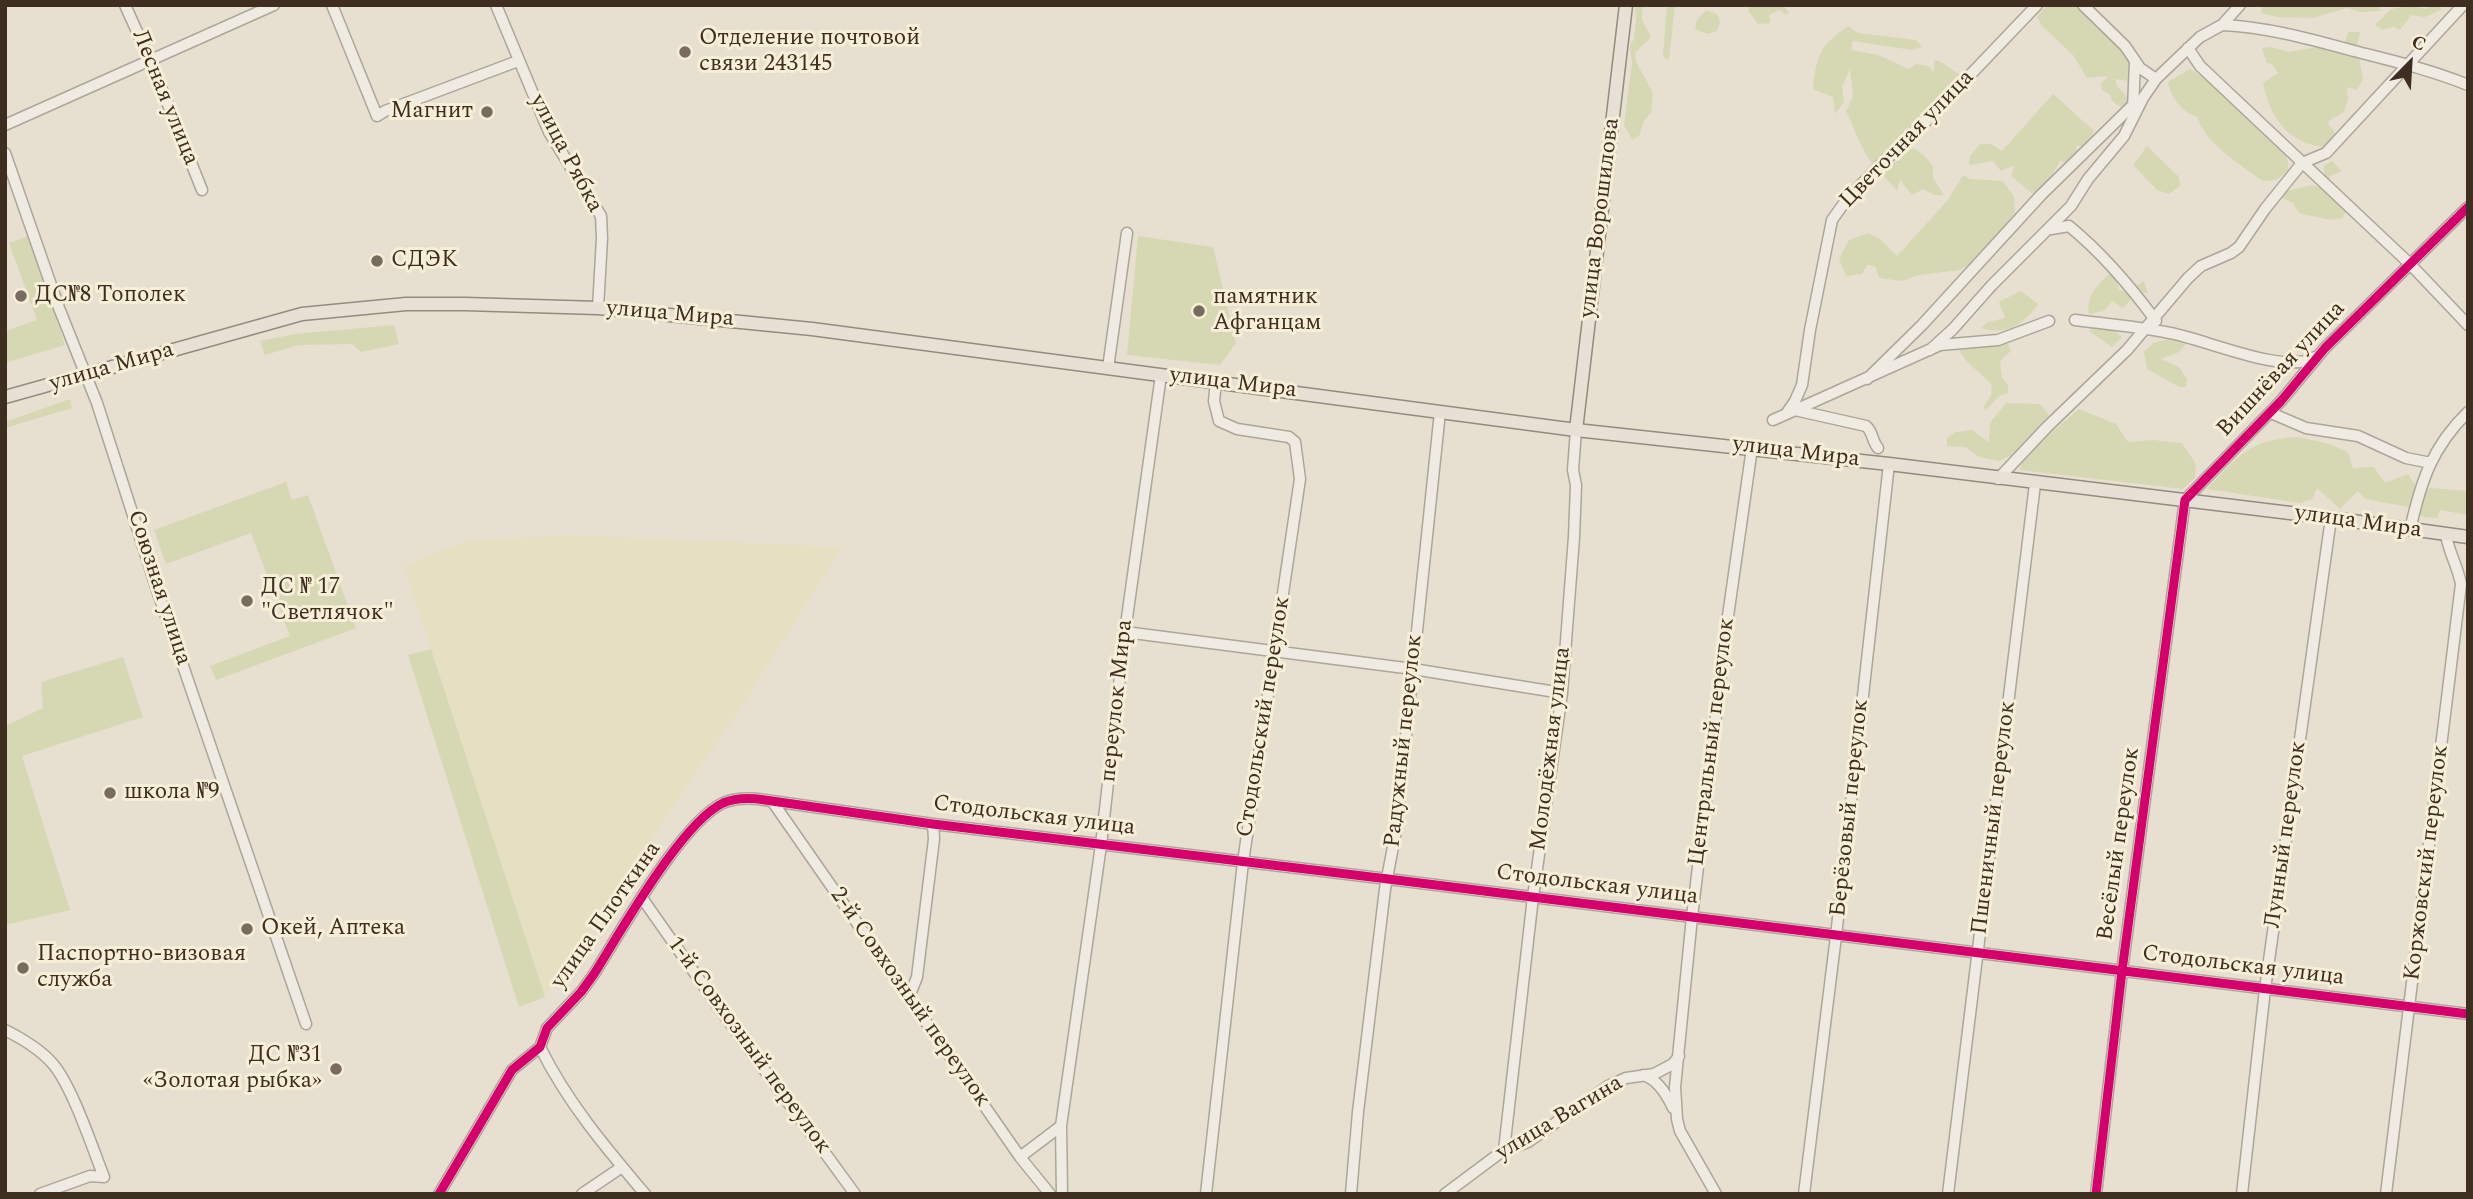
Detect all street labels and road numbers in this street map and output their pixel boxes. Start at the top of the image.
street label: Лесная улица [124,26,204,170]
street label: Цветочная улица [1835,65,1981,215]
street label: улица Рябка [522,90,608,218]
street label: улица Ворошилова [1575,116,1627,320]
street label: улица Мира [605,296,735,334]
street label: Вишнёвая улица [2212,296,2352,444]
street label: улица Мира [47,337,177,399]
street label: улица Мира [1168,363,1298,405]
street label: улица Мира [1731,432,1861,474]
street label: улица Мира [2293,500,2423,546]
street label: Союзная улица [120,507,196,669]
street label: Стодольский переулок [1232,595,1298,839]
street label: Центральный переулок [1684,616,1742,868]
street label: переулок Мира [1096,618,1140,784]
street label: Радужный переулок [1380,633,1430,849]
street label: Молодёжная улица [1526,645,1578,853]
street label: Берёзовый переулок [1826,698,1876,918]
street label: Пшеничный переулок [1967,700,2023,936]
street label: Лунный переулок [2260,740,2314,930]
street label: Коржовский переулок [2400,744,2456,982]
street label: Весёлый переулок [2093,746,2147,942]
street label: Стодольская улица [931,791,1137,843]
street label: улица Плоткина [546,837,668,995]
street label: Стодольская улица [1494,860,1700,912]
street label: 2-й Совхозный переулок [823,883,995,1113]
street label: 1-й Совхозный переулок [660,932,836,1160]
street label: Стодольская улица [2140,941,2346,993]
street label: улица Вагина [1491,1070,1629,1168]

